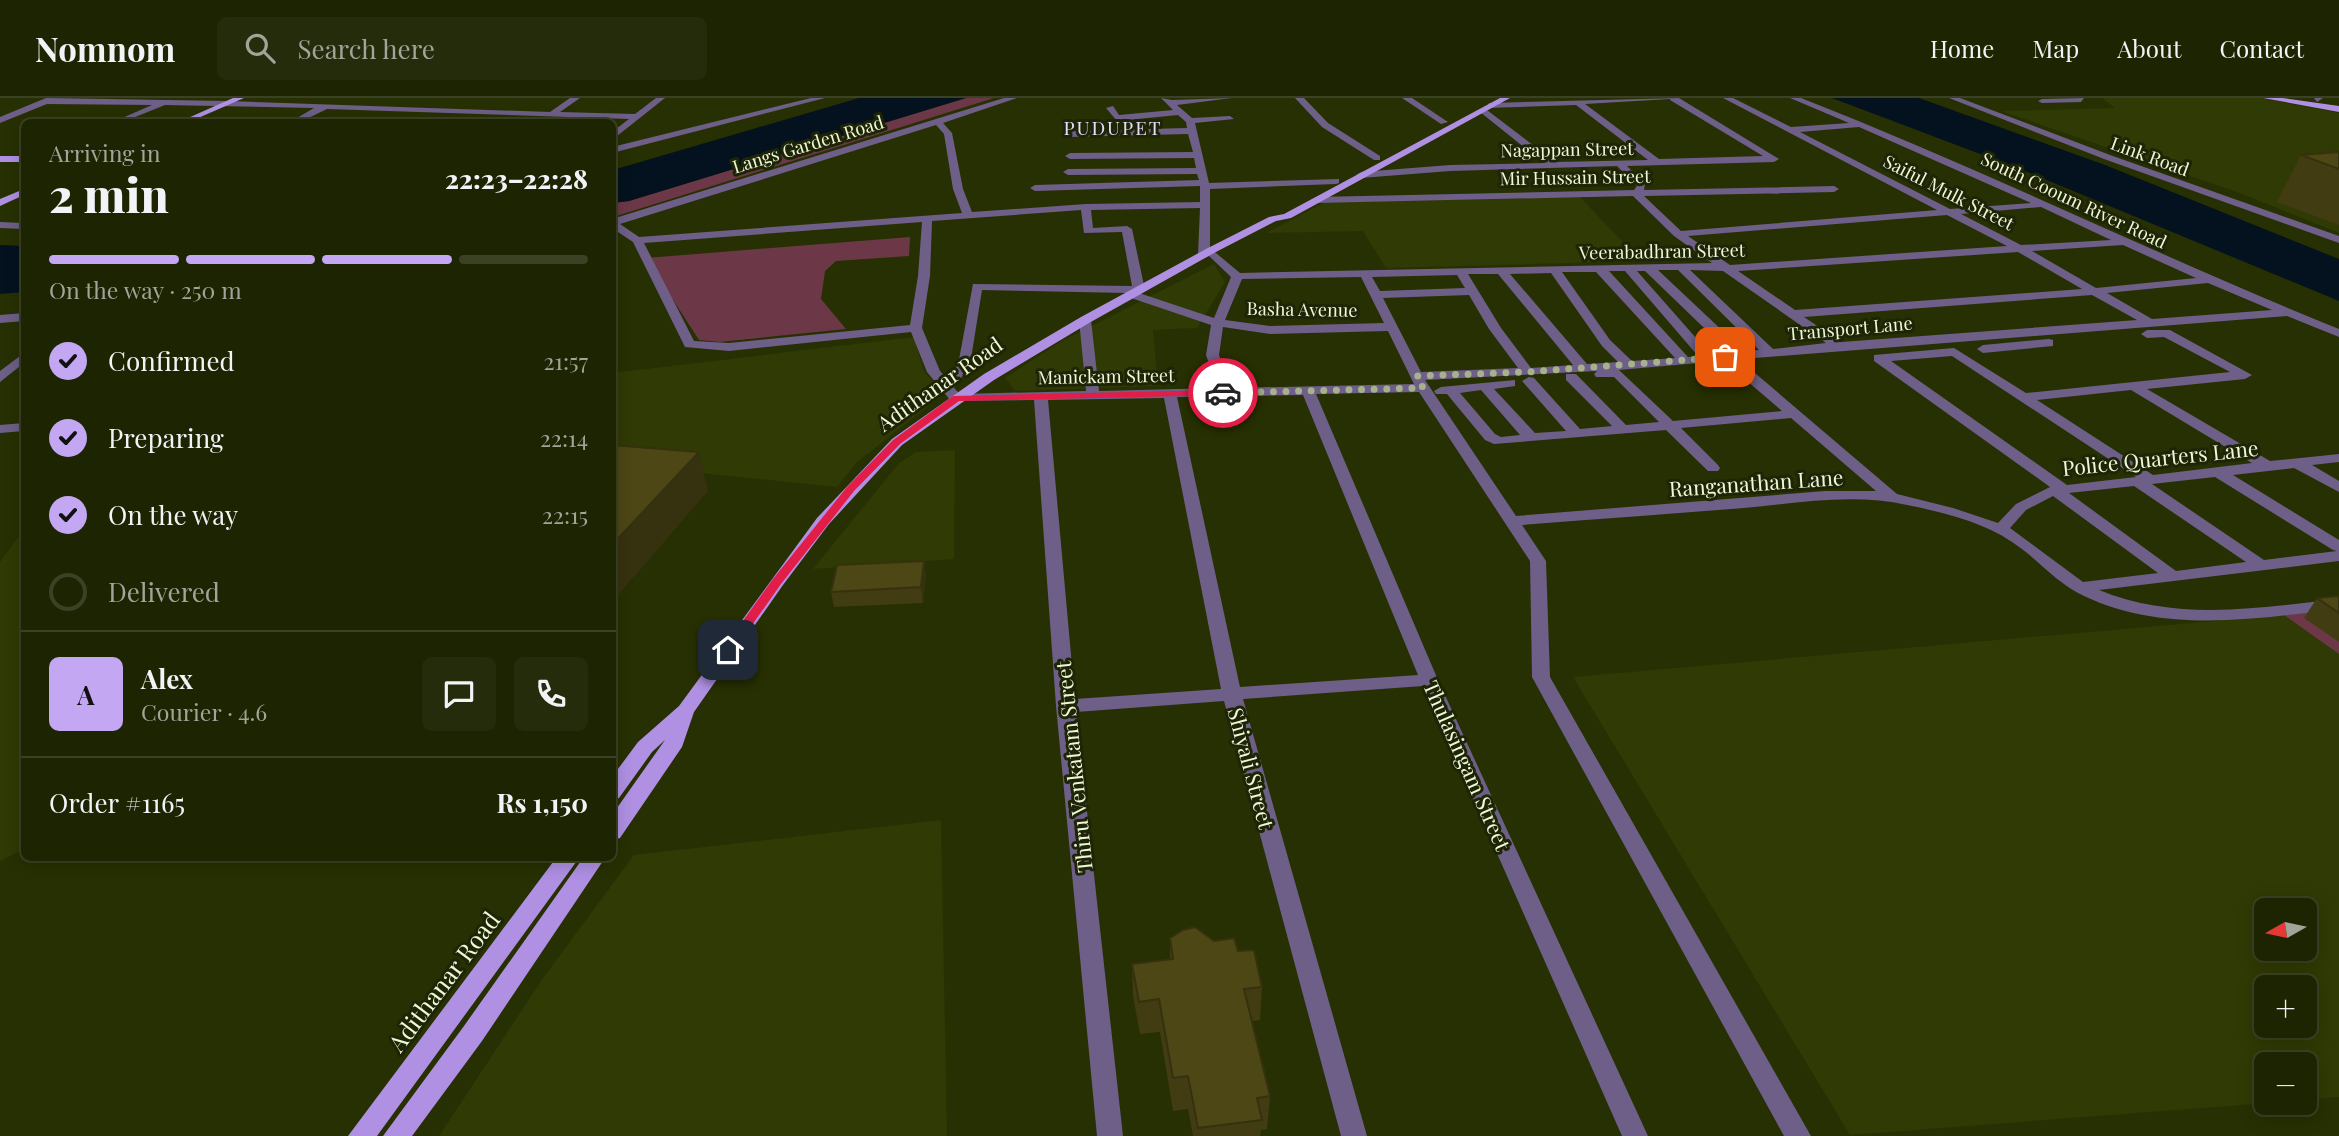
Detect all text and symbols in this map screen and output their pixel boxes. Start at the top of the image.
search box [217,17,707,80]
text: Nomnom [35,26,175,70]
icon: search [241,29,279,67]
text: Search here [297,31,435,66]
text: Home [1930,32,1994,64]
text: Map [2032,32,2079,64]
text: About [2117,32,2181,64]
text: Contact [2219,32,2304,64]
street label: Langs Garden Road [729,109,887,178]
district label: PUDUPET [1063,114,1163,140]
street label: Link Road [2107,131,2193,181]
street label: Nagappan Street [1500,136,1634,162]
text: Arriving in [49,137,161,168]
street label: South Cooum River Road [1977,146,2171,254]
street label: Saiful Mulk Street [1880,149,2019,236]
text: 22:23–22:28 [445,161,588,196]
text: 2 min [49,163,169,225]
street label: Mir Hussain Street [1499,164,1651,190]
street label: Veerabadhran Street [1578,238,1746,264]
text: On the way · 250 m [49,274,242,305]
street label: Basha Avenue [1246,296,1358,322]
street label: Transport Lane [1787,311,1913,345]
pin [1695,327,1755,387]
street label: Adithanar Road [870,329,1007,437]
icon: bag [1706,338,1744,376]
icon: check [49,342,87,380]
text: Confirmed [108,343,235,378]
text: 21:57 [543,345,588,376]
courier [1188,358,1258,428]
street label: Manickam Street [1037,363,1175,389]
icon: car [1204,374,1242,412]
icon: check [49,419,87,457]
text: Preparing [108,420,224,455]
text: 22:14 [540,422,588,453]
street label: Police Quarters Lane [2061,433,2259,481]
street label: Ranganathan Lane [1668,462,1844,502]
icon: check [49,496,87,534]
text: On the way [108,497,238,532]
text: 22:15 [542,499,588,530]
text: Delivered [108,574,220,609]
pin [698,620,758,680]
icon: home [709,631,747,669]
button: chat [422,657,496,731]
button: phone [514,657,588,731]
street label: Thiru Venkatam Street [1048,659,1098,874]
text: Alex [141,661,193,696]
street label: Thulasingam Street [1418,676,1518,855]
text: A [77,677,95,712]
text: Courier · 4.6 [141,696,267,727]
street label: Shiyali Street [1222,704,1282,832]
text: Order #1165 [49,785,185,820]
text: Rs 1,150 [497,785,588,820]
north arrow [2254,898,2317,961]
map controls [2254,898,2317,1115]
street label: Adithanar Road [379,904,506,1058]
button: + [2254,975,2317,1038]
button: − [2254,1052,2317,1115]

